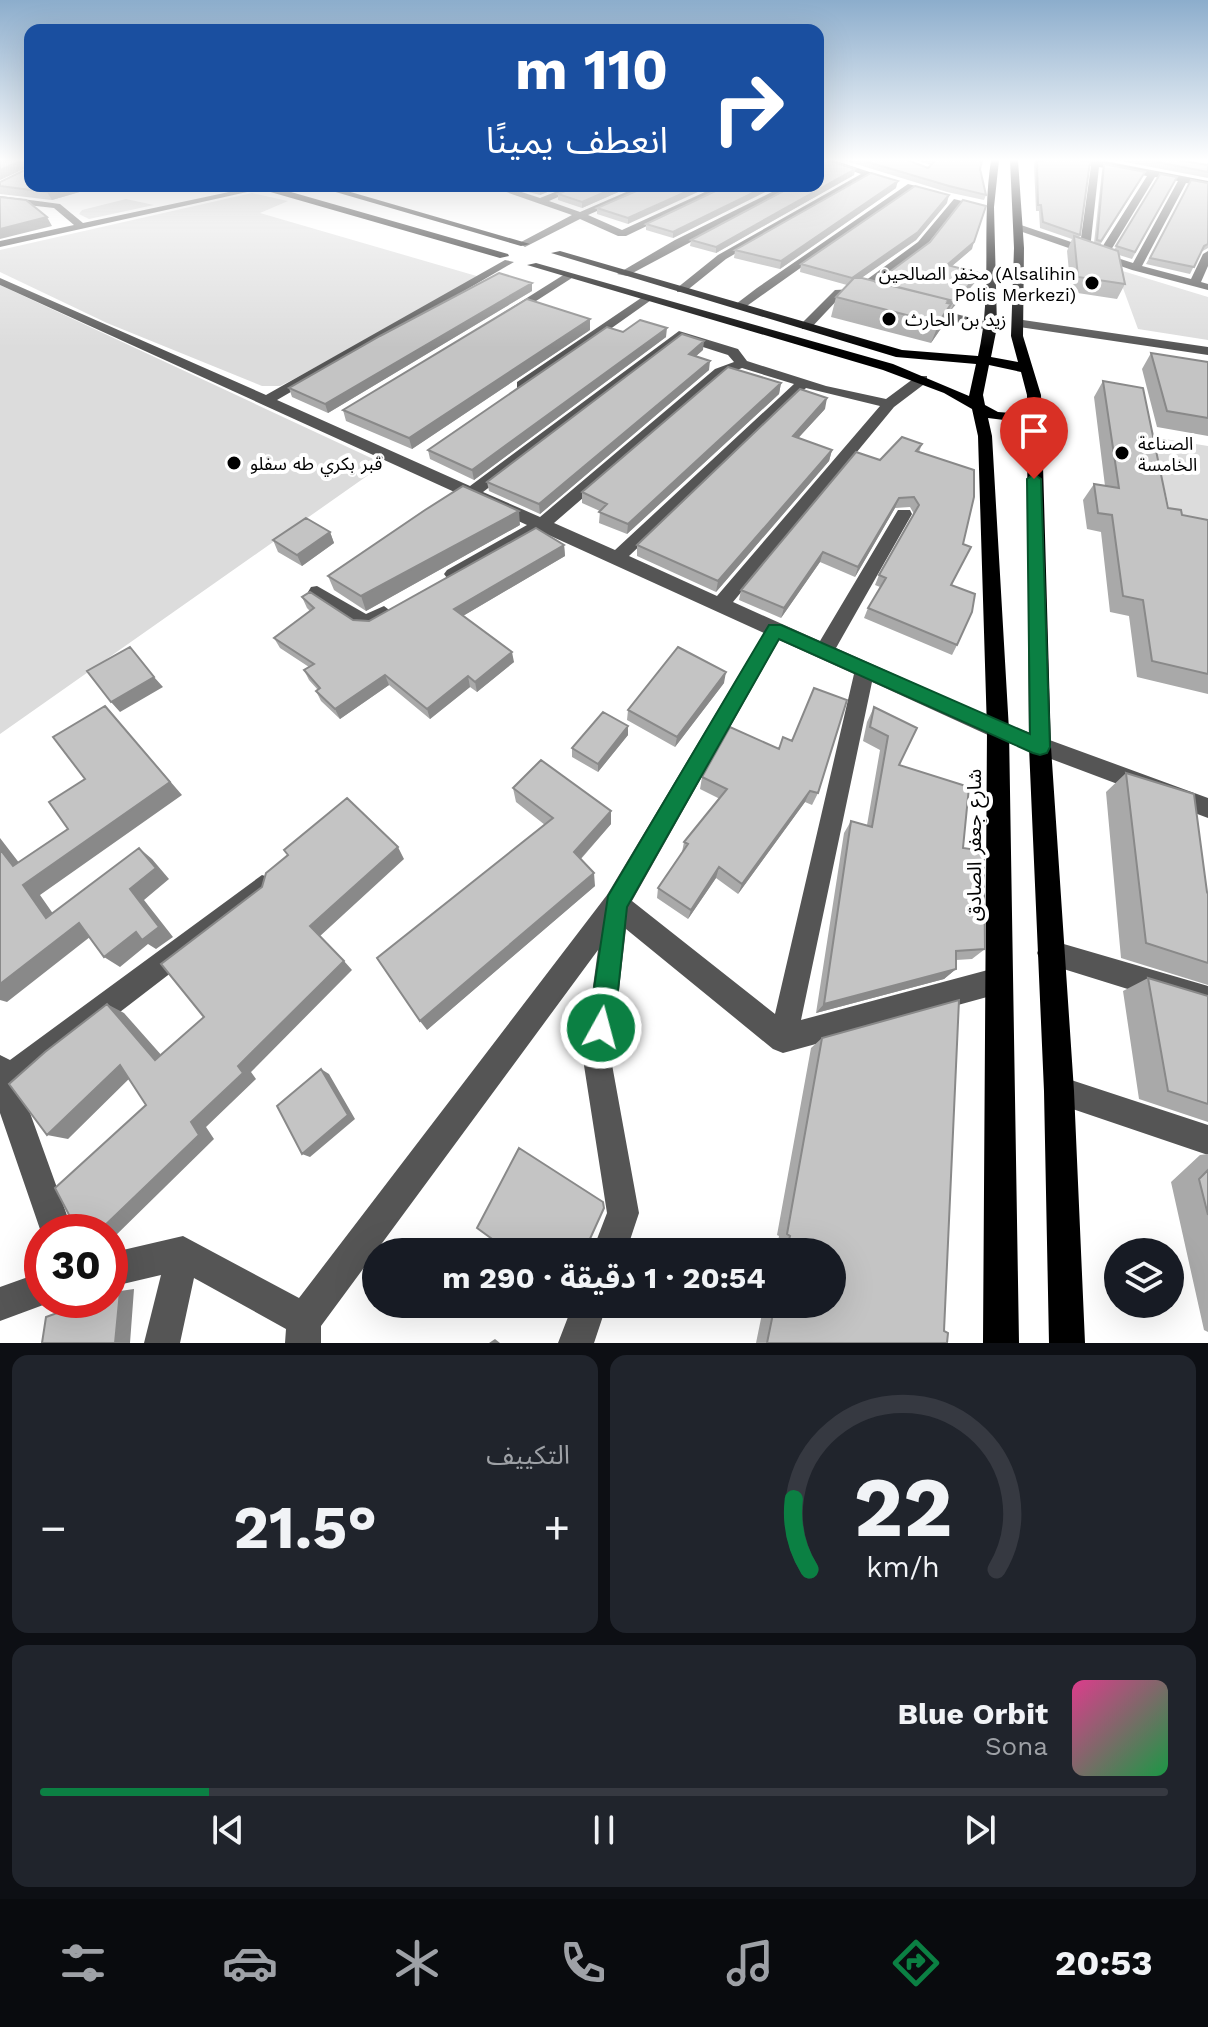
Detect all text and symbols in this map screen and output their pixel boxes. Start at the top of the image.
text: 110 m [515,37,668,103]
icon: right [696,56,800,160]
text: انعطف يمينًا [486,120,668,162]
place label: مخفر الصالحين (Alsalihin Polis Merkezi) [879,263,1076,305]
marker: مخفر الصالحين (Alsalihin Polis Merkezi) [1083,274,1101,292]
place label: زيد بن الحارث [905,309,1006,331]
marker: زيد بن الحارث [880,310,898,328]
pin [1000,397,1068,479]
icon: arrive [1012,409,1056,453]
place label: الصناعة الخامسة [1138,433,1197,475]
marker: الصناعة الخامسة [1113,444,1131,462]
place label: قبر بكري طه سفلو [250,453,382,477]
marker: قبر بكري طه سفلو [225,454,243,472]
street label: شارع جعفر الصادق [962,769,989,921]
position arrow [559,986,643,1070]
speed limit sign: 30 [24,1214,128,1318]
map controls [1104,1238,1184,1318]
button: layers [1104,1238,1184,1318]
text: 20:54 · 1 دقيقة · 290 m [442,1260,766,1295]
text: التكييف [486,1440,570,1470]
text: 22 [853,1459,953,1556]
text: 21.5° [233,1492,377,1563]
text: − [40,1502,67,1554]
text: + [543,1502,570,1554]
text: km/h [866,1550,940,1584]
text: Blue Orbit [898,1696,1048,1731]
text: Sona [985,1731,1048,1761]
icon: previous [206,1808,250,1852]
icon: pause [582,1808,626,1852]
icon: next [958,1808,1002,1852]
icon: filters [55,1935,111,1991]
icon: car [222,1935,278,1991]
icon: climate [389,1935,445,1991]
icon: phone [555,1935,611,1991]
icon: music [722,1935,778,1991]
icon: directions [888,1935,944,1991]
text: 20:53 [1055,1942,1153,1984]

